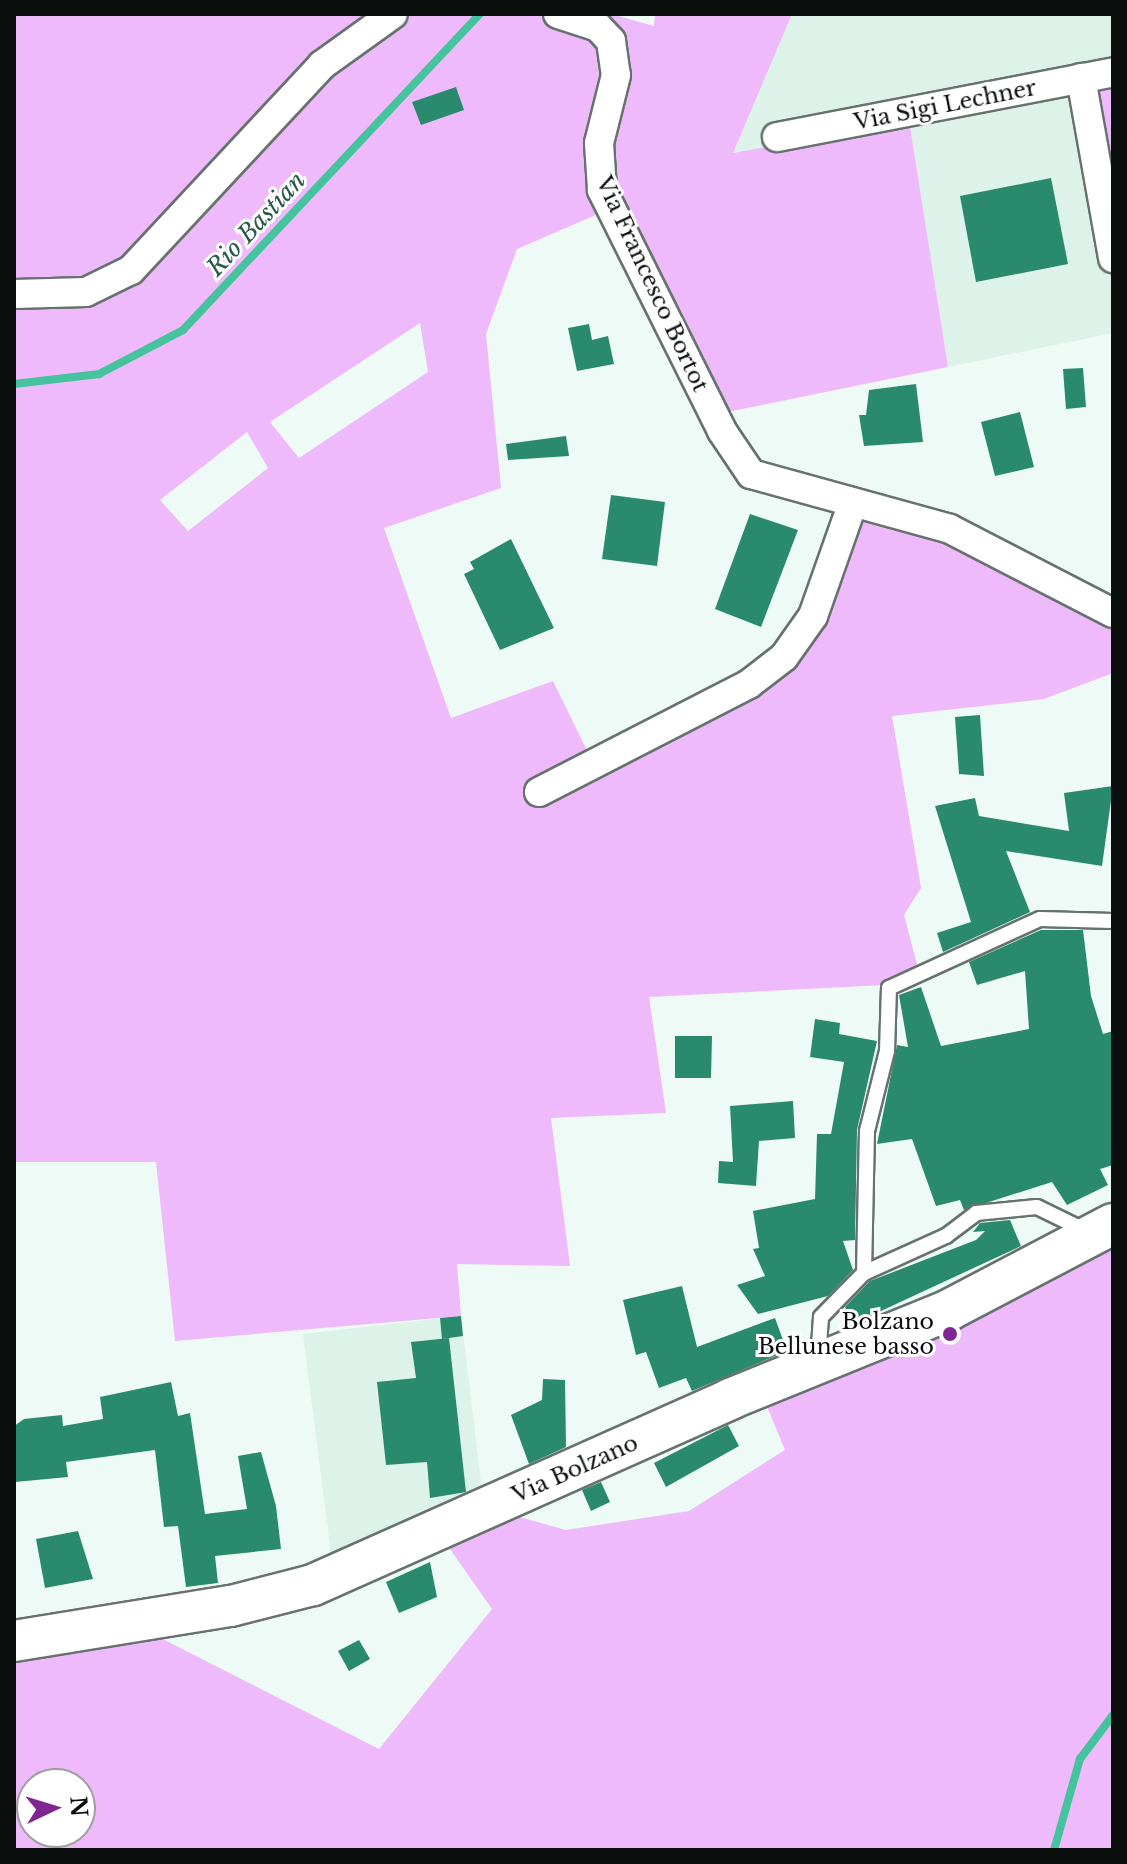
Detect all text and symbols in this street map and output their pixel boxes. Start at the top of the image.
street label: Via Sigi Lechner [851,74,1039,136]
water label: Rio Bastian [201,166,311,282]
street label: Via Francesco Bortot [590,172,714,396]
place label: Bolzano Bellunese basso [758,1308,934,1360]
marker: Bolzano Bellunese basso [941,1325,959,1343]
street label: Via Bolzano [508,1429,642,1509]
north arrow [16,1768,96,1848]
text: N [64,1795,93,1818]

